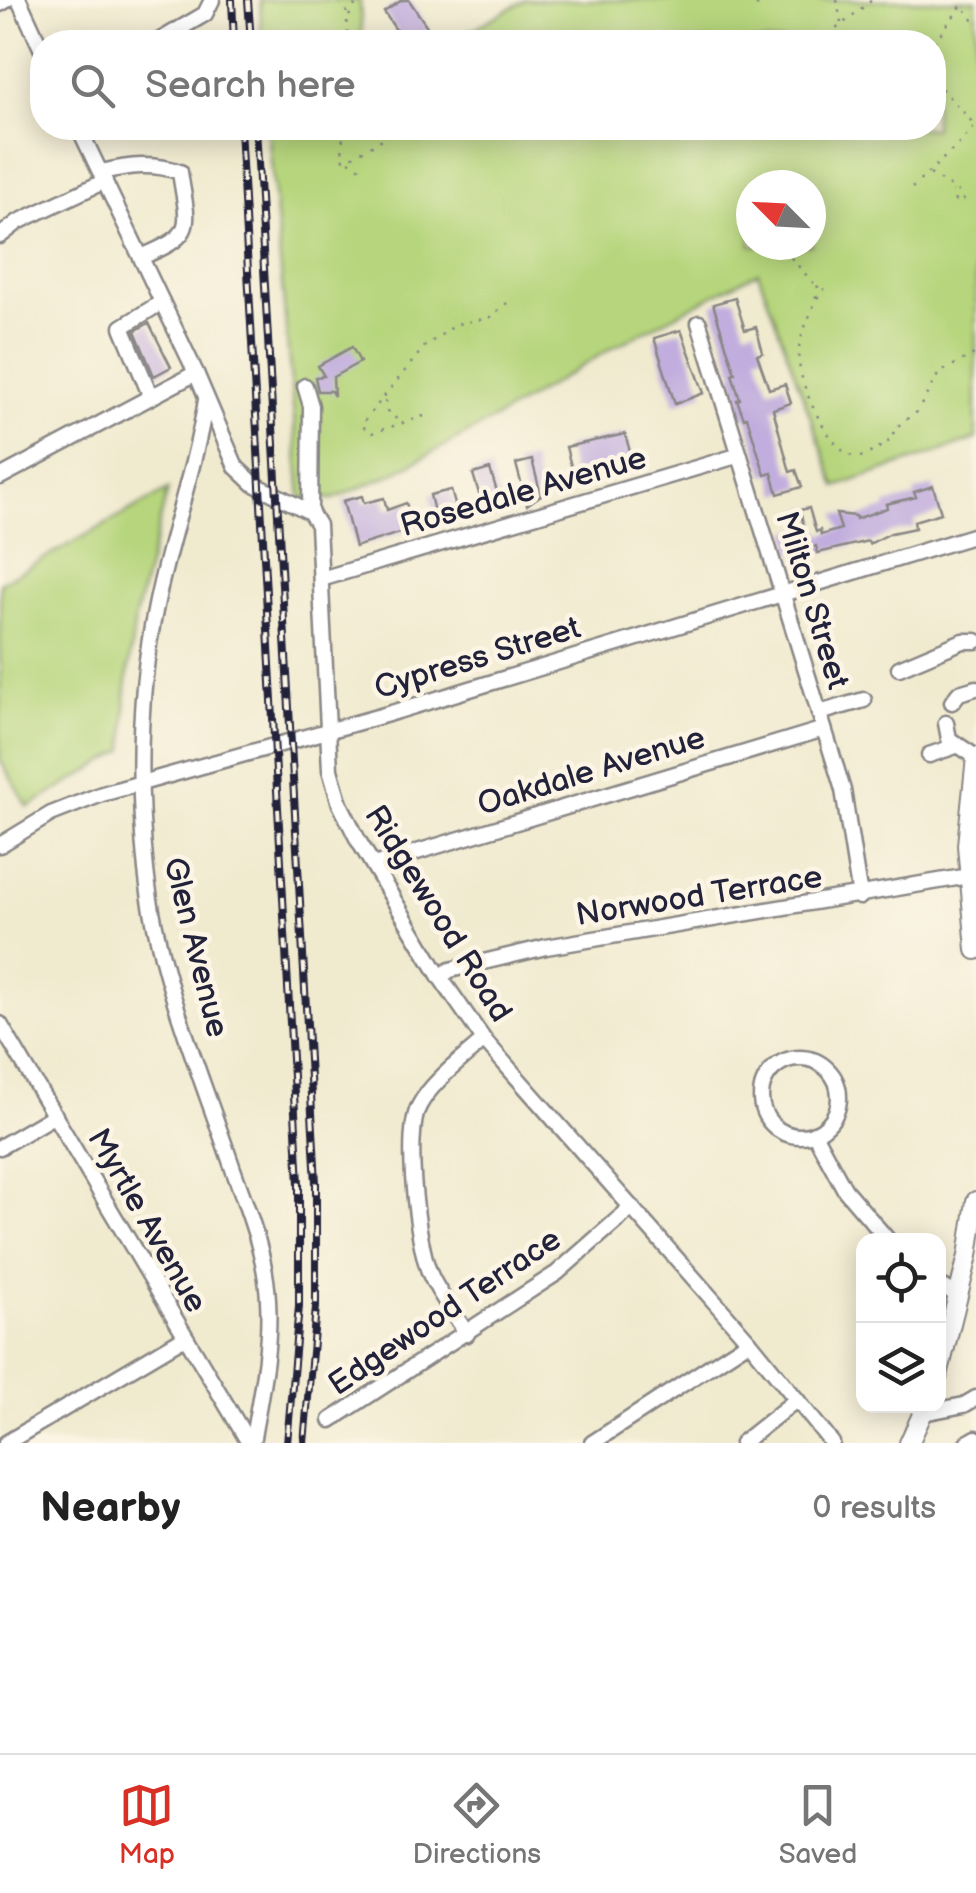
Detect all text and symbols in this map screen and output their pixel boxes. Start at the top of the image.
search box [30,30,946,140]
icon: search [65,58,120,113]
text: Search here [145,63,356,108]
north arrow [736,170,826,260]
street label: Rosedale Avenue [396,439,651,546]
street label: Milton Street [766,507,857,694]
street label: Cypress Street [370,609,585,708]
street label: Oakdale Avenue [473,718,710,825]
street label: Ridgewood Road [355,798,520,1029]
street label: Glen Avenue [154,853,237,1041]
street label: Norwood Terrace [573,858,825,935]
street label: Myrtle Avenue [78,1122,215,1320]
street label: Edgewood Terrace [321,1220,568,1404]
map controls [856,1233,946,1413]
button: locate [856,1233,946,1323]
button: layers [856,1323,946,1413]
text: Nearby [40,1483,180,1534]
text: 0 results [813,1489,936,1528]
tab: Map [119,1778,175,1871]
tab: Directions [412,1778,541,1871]
tab: Saved [779,1778,857,1871]

